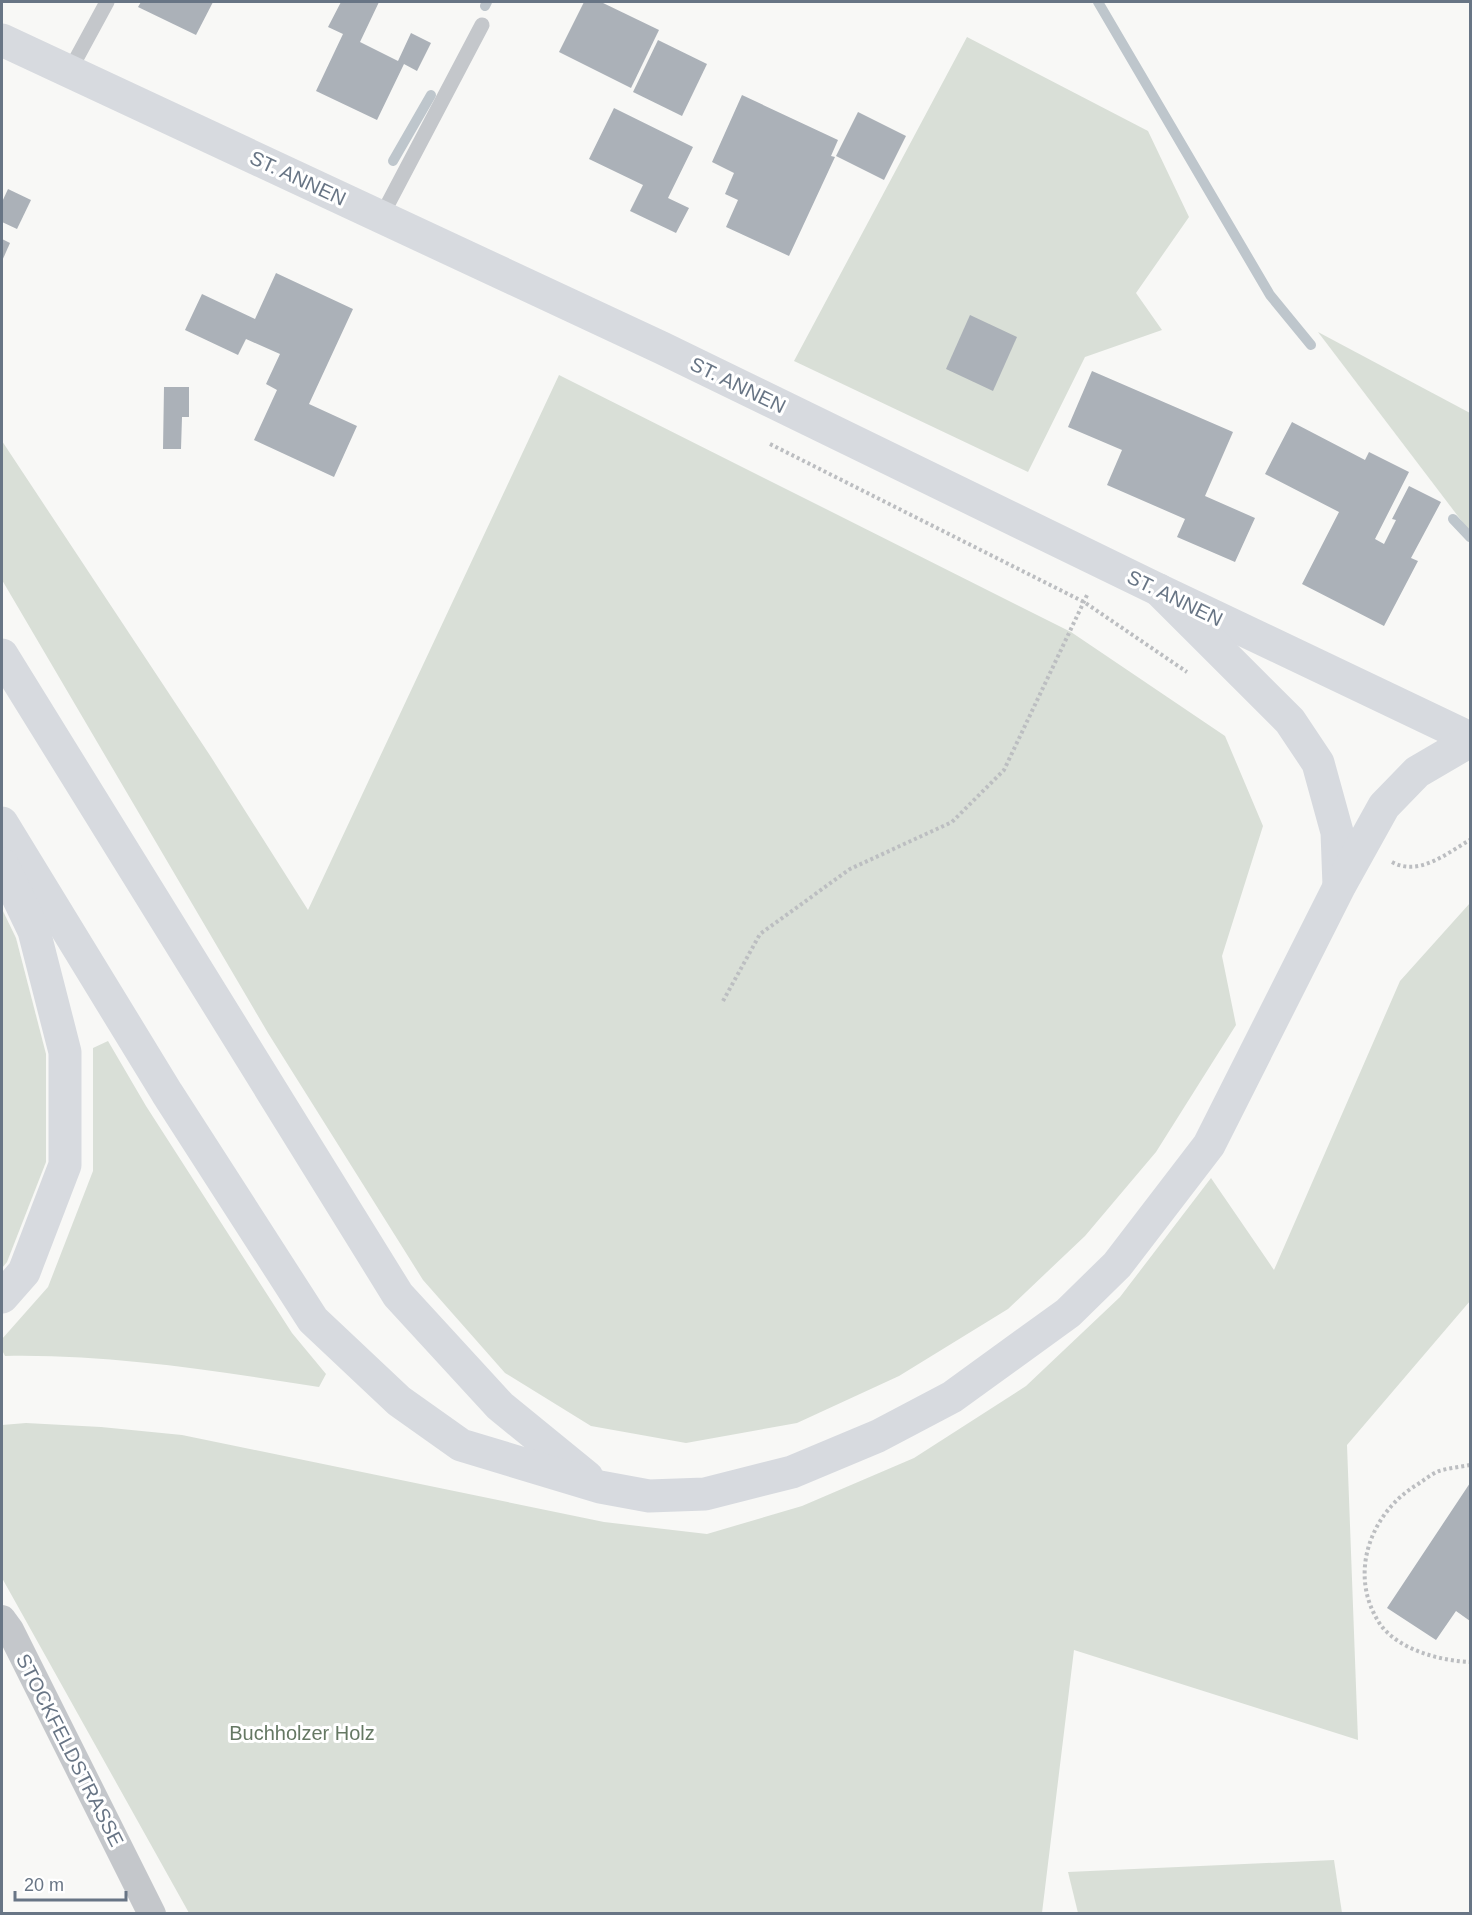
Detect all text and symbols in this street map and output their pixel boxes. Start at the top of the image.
street label: ST. ANNEN [247,146,349,210]
street label: ST. ANNEN [687,352,789,418]
street label: ST. ANNEN [1124,565,1226,631]
street label: STOCKFELDSTRASSE [12,1650,128,1850]
park label: Buchholzer Holz [229,1722,375,1744]
scale bar [15,1864,126,1902]
text: 20 m [24,1875,64,1895]

